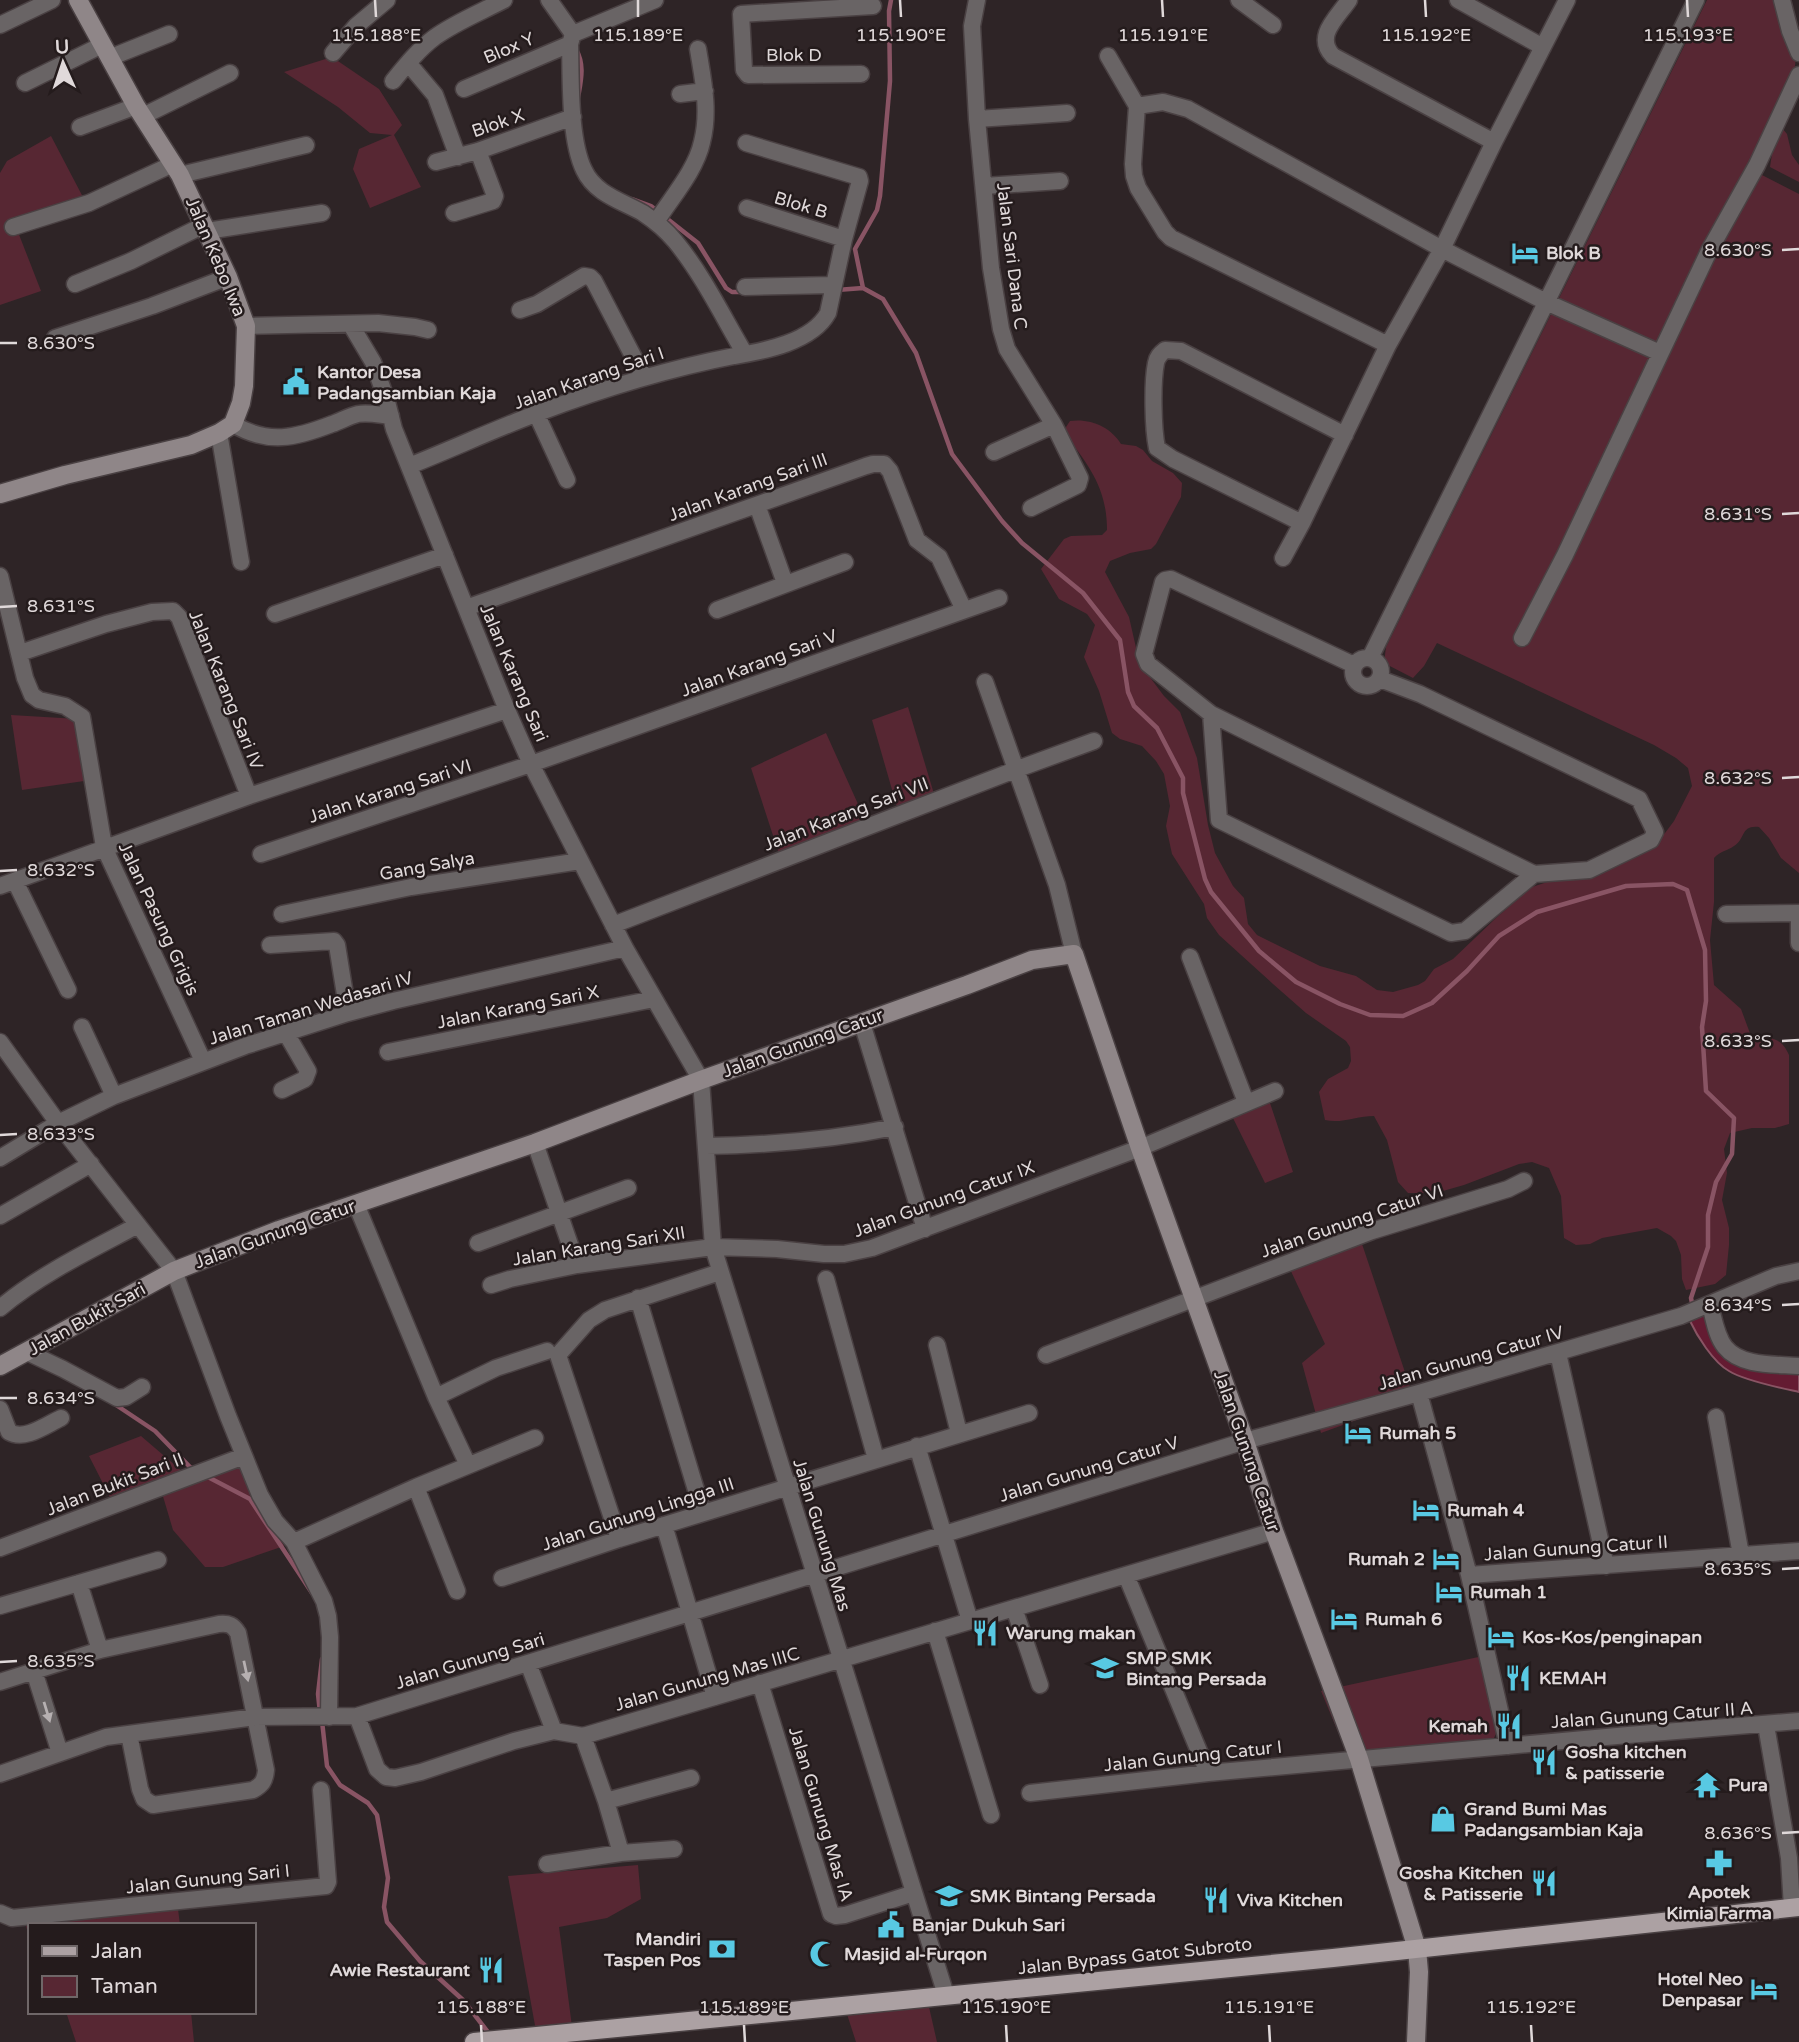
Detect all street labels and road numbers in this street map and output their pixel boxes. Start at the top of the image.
street label: Blox Y [480,27,538,69]
street label: Blok D [766,44,822,66]
street label: Blok X [469,104,527,142]
street label: Jalan Sari Dana C [992,181,1032,331]
street label: Blok B [772,186,830,224]
street label: Jalan Kebo Iwa [181,194,251,320]
street label: Jalan Karang Sari I [511,342,667,414]
street label: Jalan Karang Sari III [665,448,831,526]
street label: Jalan Karang Sari [475,601,553,745]
street label: Jalan Karang Sari IV [184,607,268,773]
street label: Jalan Karang Sari V [678,624,841,701]
street label: Jalan Karang Sari VI [306,754,474,828]
street label: Jalan Karang Sari VII [760,772,932,856]
street label: Jalan Pasung Grigis [114,839,204,999]
street label: Gang Salya [378,847,476,885]
street label: Jalan Taman Wedasari IV [206,966,416,1050]
street label: Jalan Karang Sari X [435,981,601,1033]
street label: Jalan Gunung Catur [720,1004,886,1082]
street label: Jalan Gunung Catur IX [850,1156,1038,1242]
street label: Jalan Gunung Catur VI [1258,1179,1446,1263]
street label: Jalan Gunung Catur [192,1195,358,1273]
street label: Jalan Karang Sari XII [511,1221,687,1271]
street label: Jalan Bukit Sari [25,1278,149,1360]
street label: Jalan Gunung Catur IV [1376,1321,1567,1395]
street label: Jalan Gunung Catur [1209,1367,1285,1535]
street label: Jalan Gunung Catur V [997,1431,1182,1507]
street label: Jalan Bukit Sari II [43,1448,187,1520]
street label: Jalan Gunung Mas [788,1456,856,1614]
street label: Jalan Gunung Lingga III [539,1472,737,1556]
street label: Jalan Gunung Catur II [1483,1531,1669,1565]
street label: Jalan Gunung Sari [393,1628,547,1694]
street label: Jalan Gunung Mas IIIC [612,1642,802,1716]
street label: Jalan Gunung Catur II A [1550,1697,1754,1733]
street label: Jalan Gunung Mas IA [784,1724,858,1904]
street label: Jalan Gunung Catur I [1103,1736,1283,1776]
street label: Jalan Gunung Sari I [125,1859,291,1899]
street label: Jalan Bypass Gatot Subroto [1017,1933,1253,1979]

